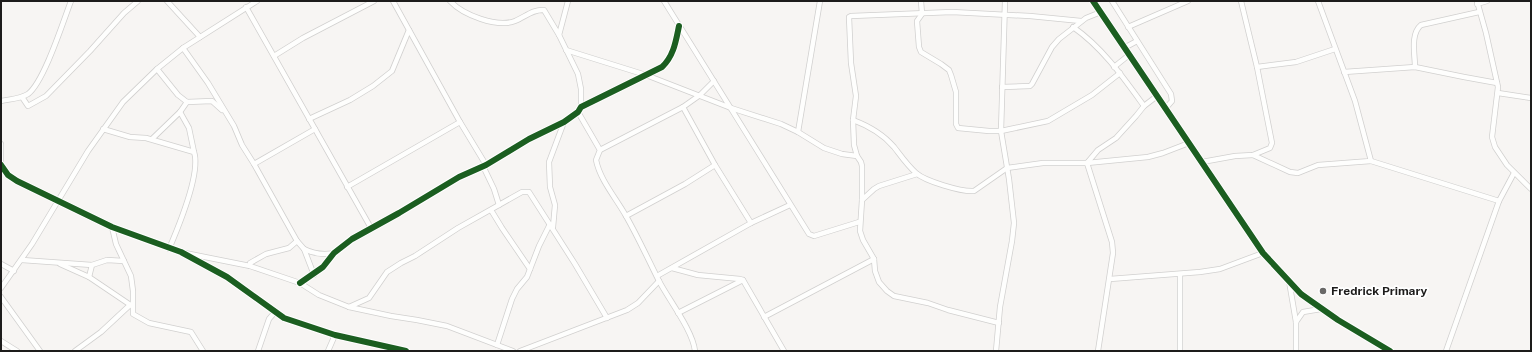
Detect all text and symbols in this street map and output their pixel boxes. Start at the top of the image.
place label: Fredrick Primary [1331,284,1427,298]
marker: Fredrick Primary [1318,286,1328,296]

